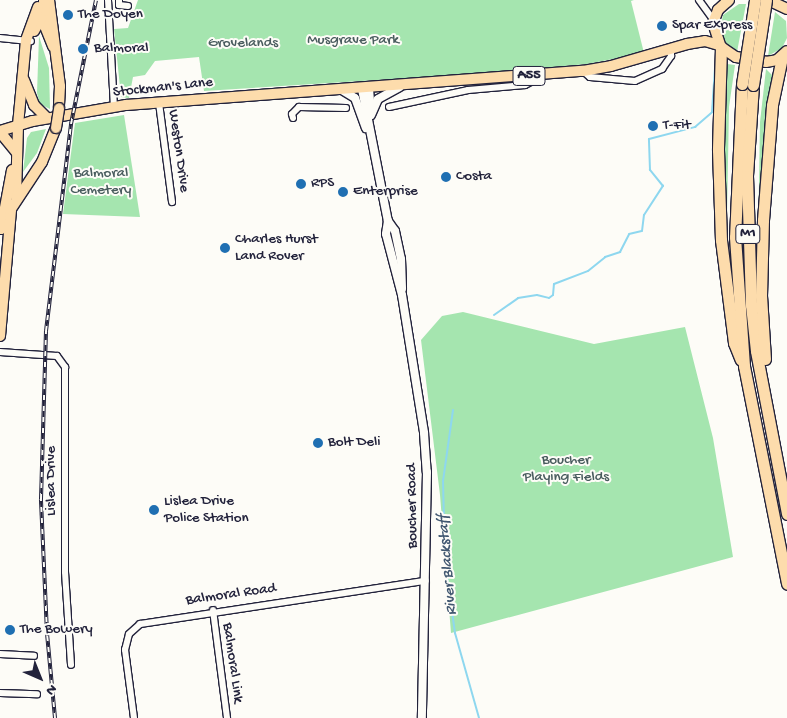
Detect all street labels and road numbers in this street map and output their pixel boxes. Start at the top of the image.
road number: A55 [512,64,546,88]
street label: Stockman's Lane [112,74,214,102]
street label: Weston Drive [163,109,193,193]
road number: M1 [734,222,762,245]
street label: Lislea Drive [43,446,61,516]
street label: Boucher Road [403,463,423,549]
street label: Balmoral Road [185,580,277,610]
street label: Balmoral Link [217,622,247,704]

